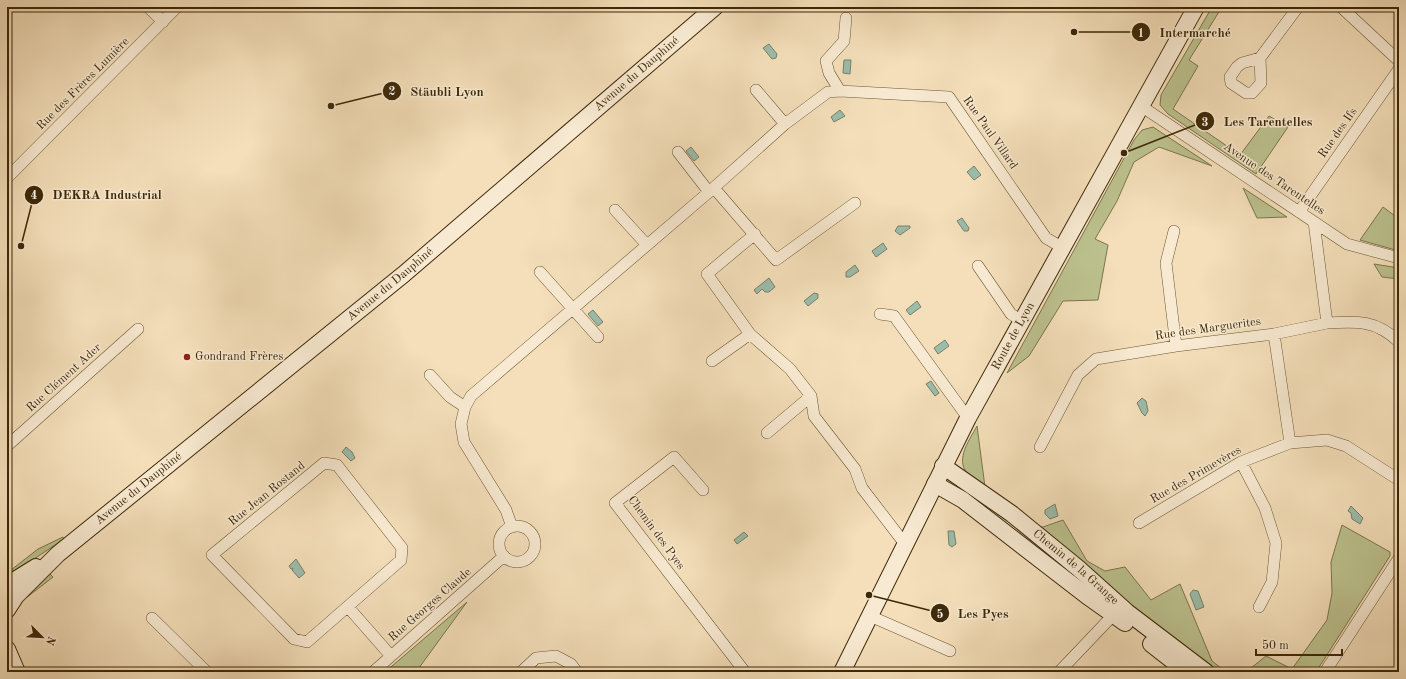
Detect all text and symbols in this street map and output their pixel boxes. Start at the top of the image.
callout: Intermarché [1131,20,1239,45]
text: Intermarché [1159,27,1231,40]
text: 1 [1138,28,1144,40]
street label: Avenue du Dauphiné [592,34,682,114]
street label: Rue des Frères Lumière [35,35,132,132]
callout: Stäubli Lyon [382,79,492,104]
text: 2 [389,86,396,98]
text: Stäubli Lyon [410,86,484,99]
street label: Rue Paul Villard [960,94,1020,172]
street label: Rue des Ifs [1316,106,1360,160]
callout: Les Tarentelles [1195,109,1320,134]
text: Les Tarentelles [1224,116,1313,129]
text: 3 [1202,117,1209,129]
street label: Avenue des Tarentelles [1221,141,1327,217]
callout: DEKRA Industrial [24,182,170,207]
text: DEKRA Industrial [52,189,162,202]
text: 4 [31,190,38,202]
street label: Avenue du Dauphiné [345,245,436,323]
street label: Route de Lyon [990,300,1037,372]
street label: Rue des Marguerites [1154,316,1262,342]
street label: Rue Clément Ader [24,341,104,414]
place label: Gondrand Frères [195,351,284,363]
marker: Gondrand Frères [182,352,192,362]
street label: Rue des Primevères [1148,444,1244,506]
street label: Avenue du Dauphiné [93,450,185,527]
street label: Rue Jean Rostand [227,460,307,528]
street label: Chemin des Pyes [625,494,687,572]
street label: Chemin de la Grange [1030,528,1121,607]
street label: Rue Georges Claude [386,566,474,644]
callout: Les Pyes [930,601,1017,626]
text: 5 [937,608,944,621]
text: Les Pyes [957,608,1009,621]
north arrow [22,617,62,657]
scale bar [1256,631,1342,657]
text: N [43,634,56,647]
text: 50 m [1262,639,1289,652]

